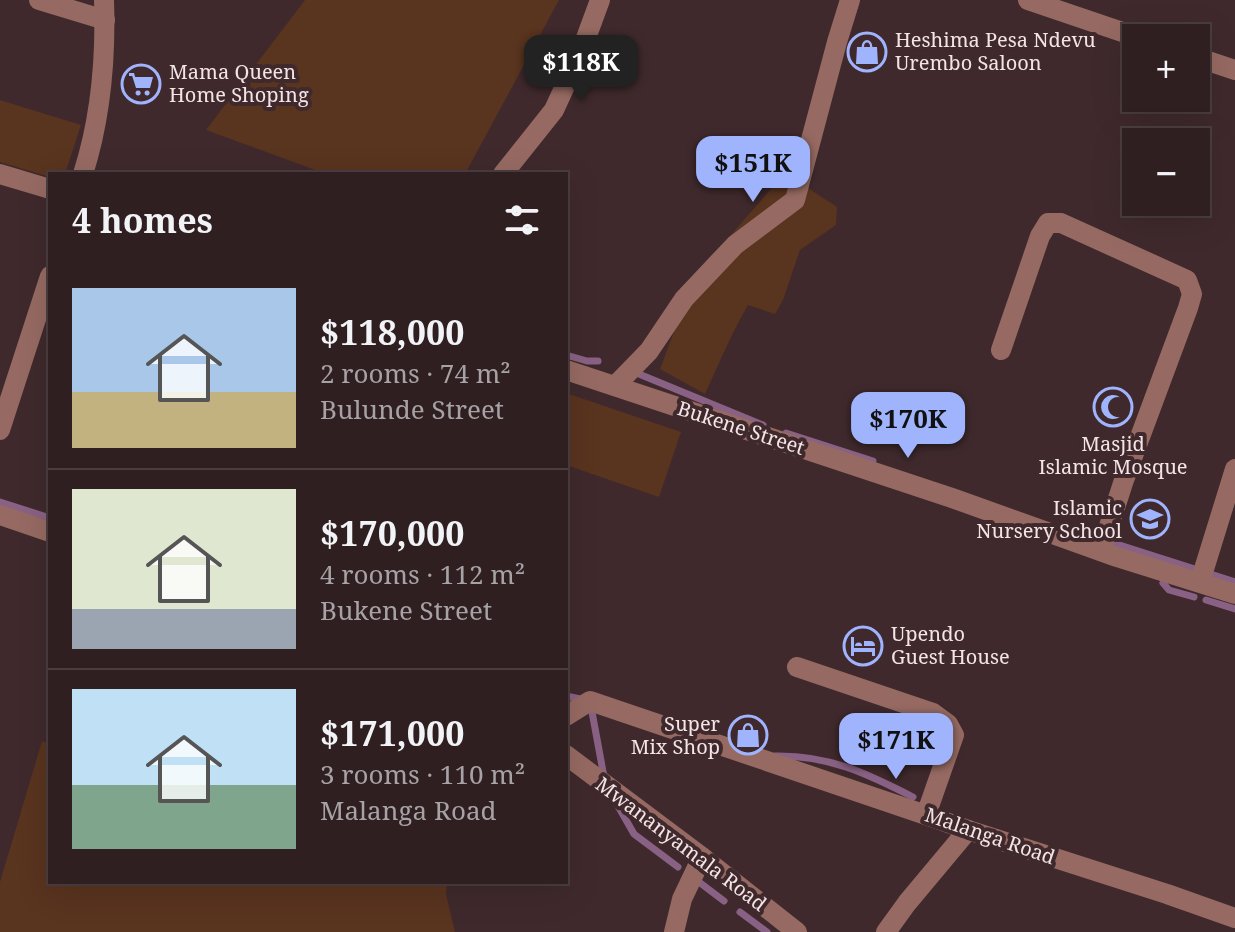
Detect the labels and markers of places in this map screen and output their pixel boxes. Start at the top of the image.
place label: Heshima Pesa Ndevu Urembo Saloon [895,26,1096,76]
shop icon: Heshima Pesa Ndevu Urembo Saloon [846,31,888,73]
pin: $118K [525,35,637,103]
place label: Mama Queen Home Shoping [169,58,309,108]
supermarket icon: Mama Queen Home Shoping [120,63,162,105]
pin: $151K [697,136,809,204]
mosque icon: Masjid Islamic Mosque [1092,386,1134,428]
pin: $170K [852,392,964,460]
place label: Masjid Islamic Mosque [1038,430,1188,480]
place label: Islamic Nursery School [976,494,1122,544]
school or university icon: Islamic Nursery School [1129,498,1171,540]
place label: Upendo Guest House [891,620,1010,670]
hotel icon: Upendo Guest House [842,625,884,667]
place label: Super Mix Shop [631,710,721,760]
pin: $171K [840,713,952,781]
shop icon: Super Mix Shop [727,714,769,756]

